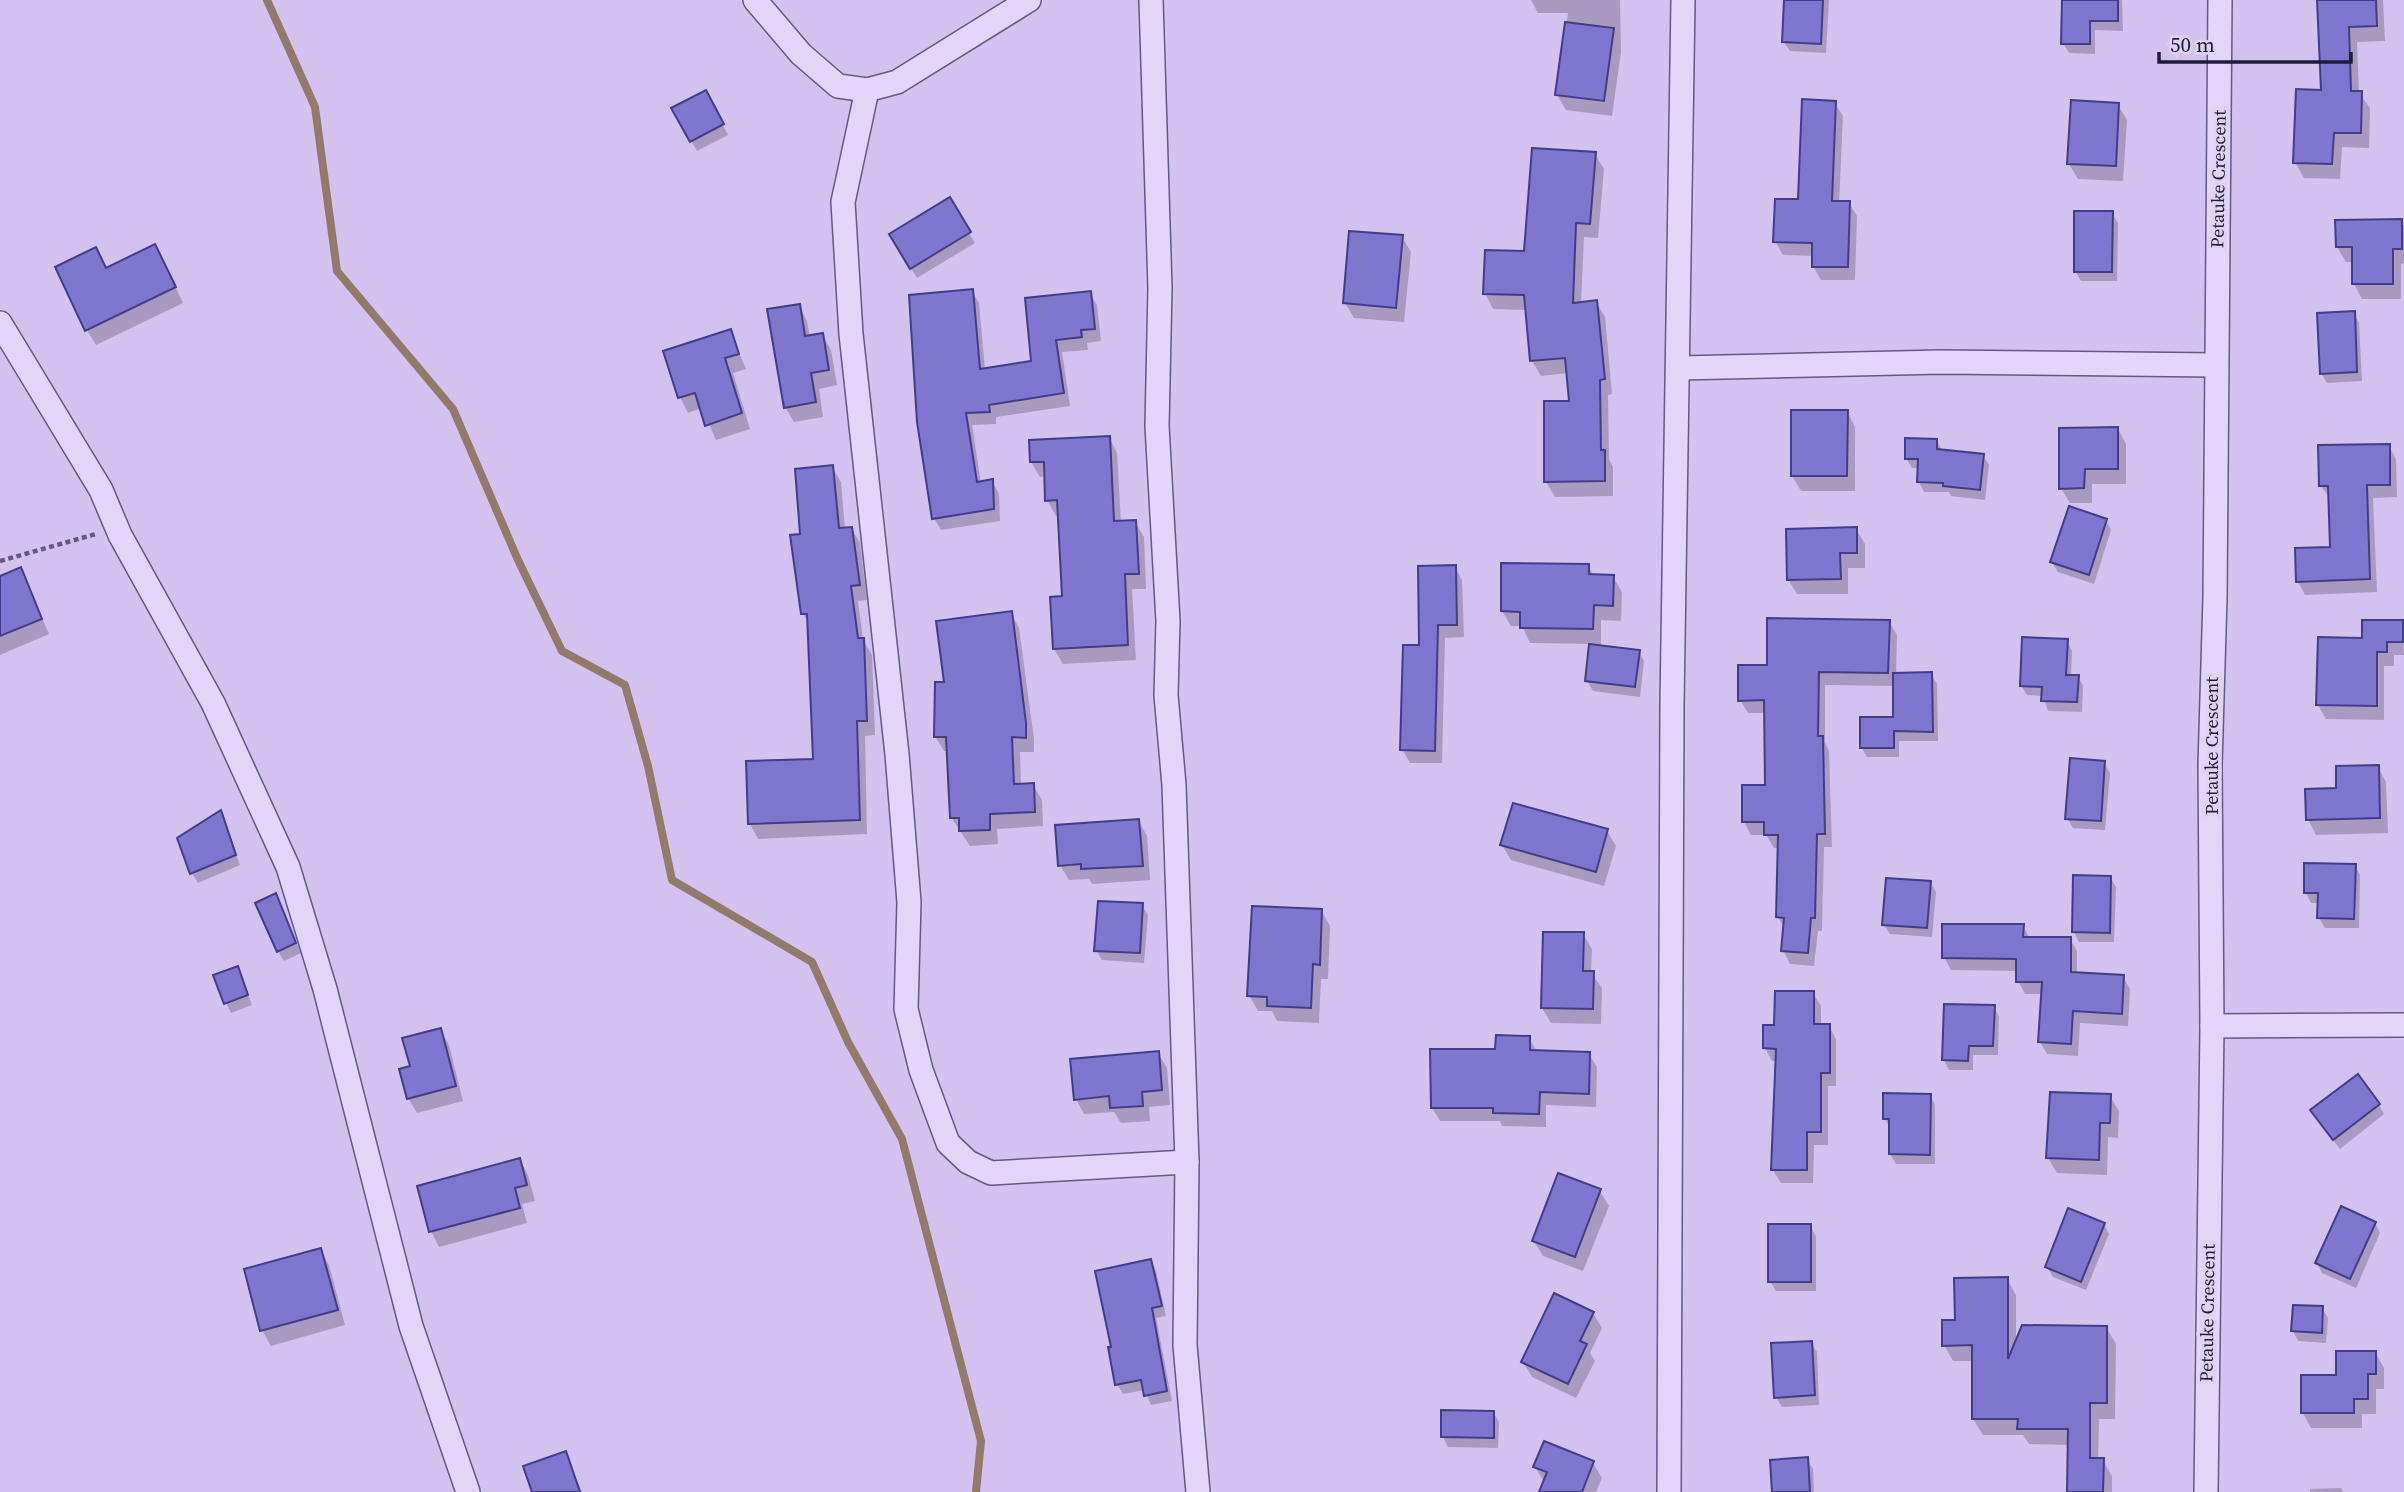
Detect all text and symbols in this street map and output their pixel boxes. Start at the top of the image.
scale bar [2159,21,2352,65]
text: 50 m [2170,30,2215,59]
street label: Petauke Crescent [2204,110,2232,248]
street label: Petauke Crescent [2199,677,2224,815]
street label: Petauke Crescent [2193,1244,2221,1382]

